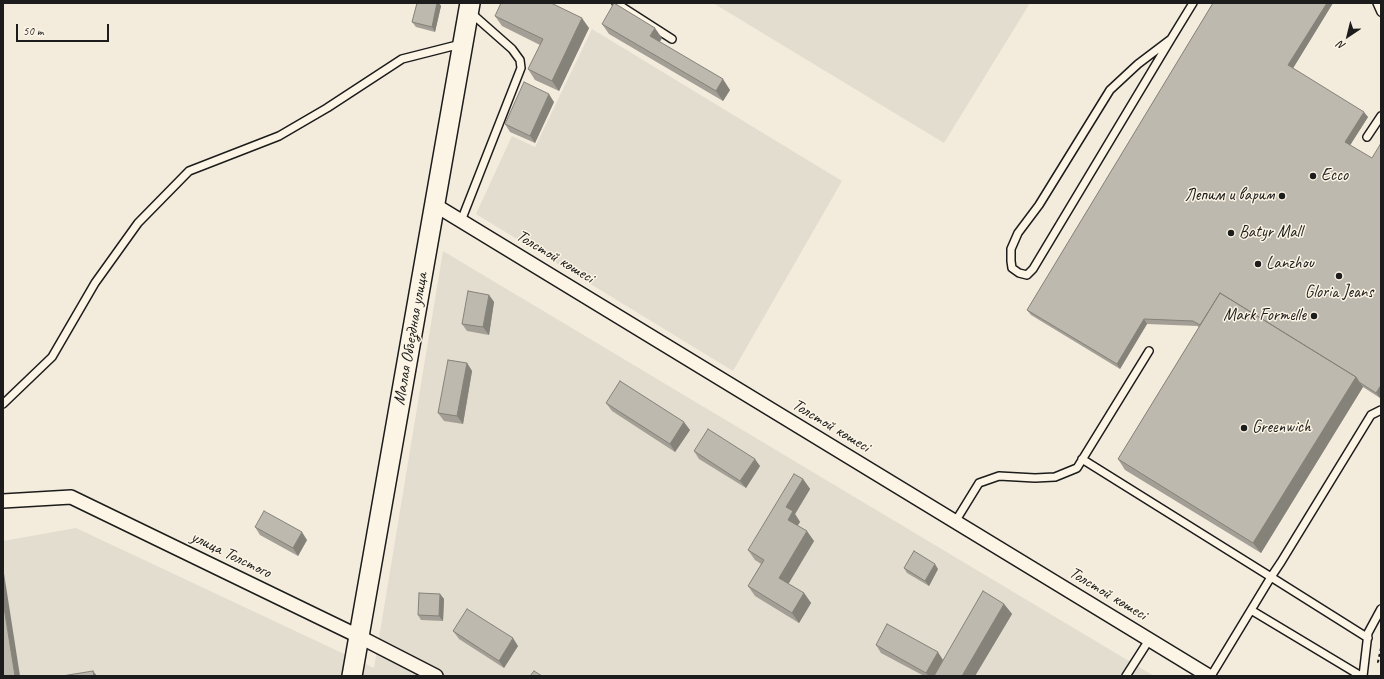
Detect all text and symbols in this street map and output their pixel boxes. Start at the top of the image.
scale bar [18,16,111,42]
north arrow [1328,16,1368,56]
text: 50 m [23,23,43,39]
text: N [1334,38,1348,54]
place label: Ecco [1321,166,1348,186]
marker: Ecco [1308,171,1318,181]
place label: Лепим и варим [1185,186,1274,206]
marker: Лепим и варим [1277,191,1287,201]
place label: Batyr Mall [1239,223,1302,243]
street label: Толстой көшесі [512,226,598,288]
marker: Batyr Mall [1226,228,1236,238]
place label: Lanzhou [1266,254,1314,274]
marker: Lanzhou [1253,259,1263,269]
street label: Малая Объездная улица [389,271,433,407]
marker: Gloria Jeans [1334,271,1344,281]
place label: Gloria Jeans [1305,283,1373,303]
place label: Mark Formelle [1223,306,1306,326]
marker: Mark Formelle [1309,311,1319,321]
street label: Толстой көшесі [788,395,874,457]
place label: Greenwich [1252,418,1311,438]
marker: Greenwich [1239,423,1249,433]
street label: улица Толстого [188,527,274,583]
street label: Толстой көшесі [1065,563,1151,625]

